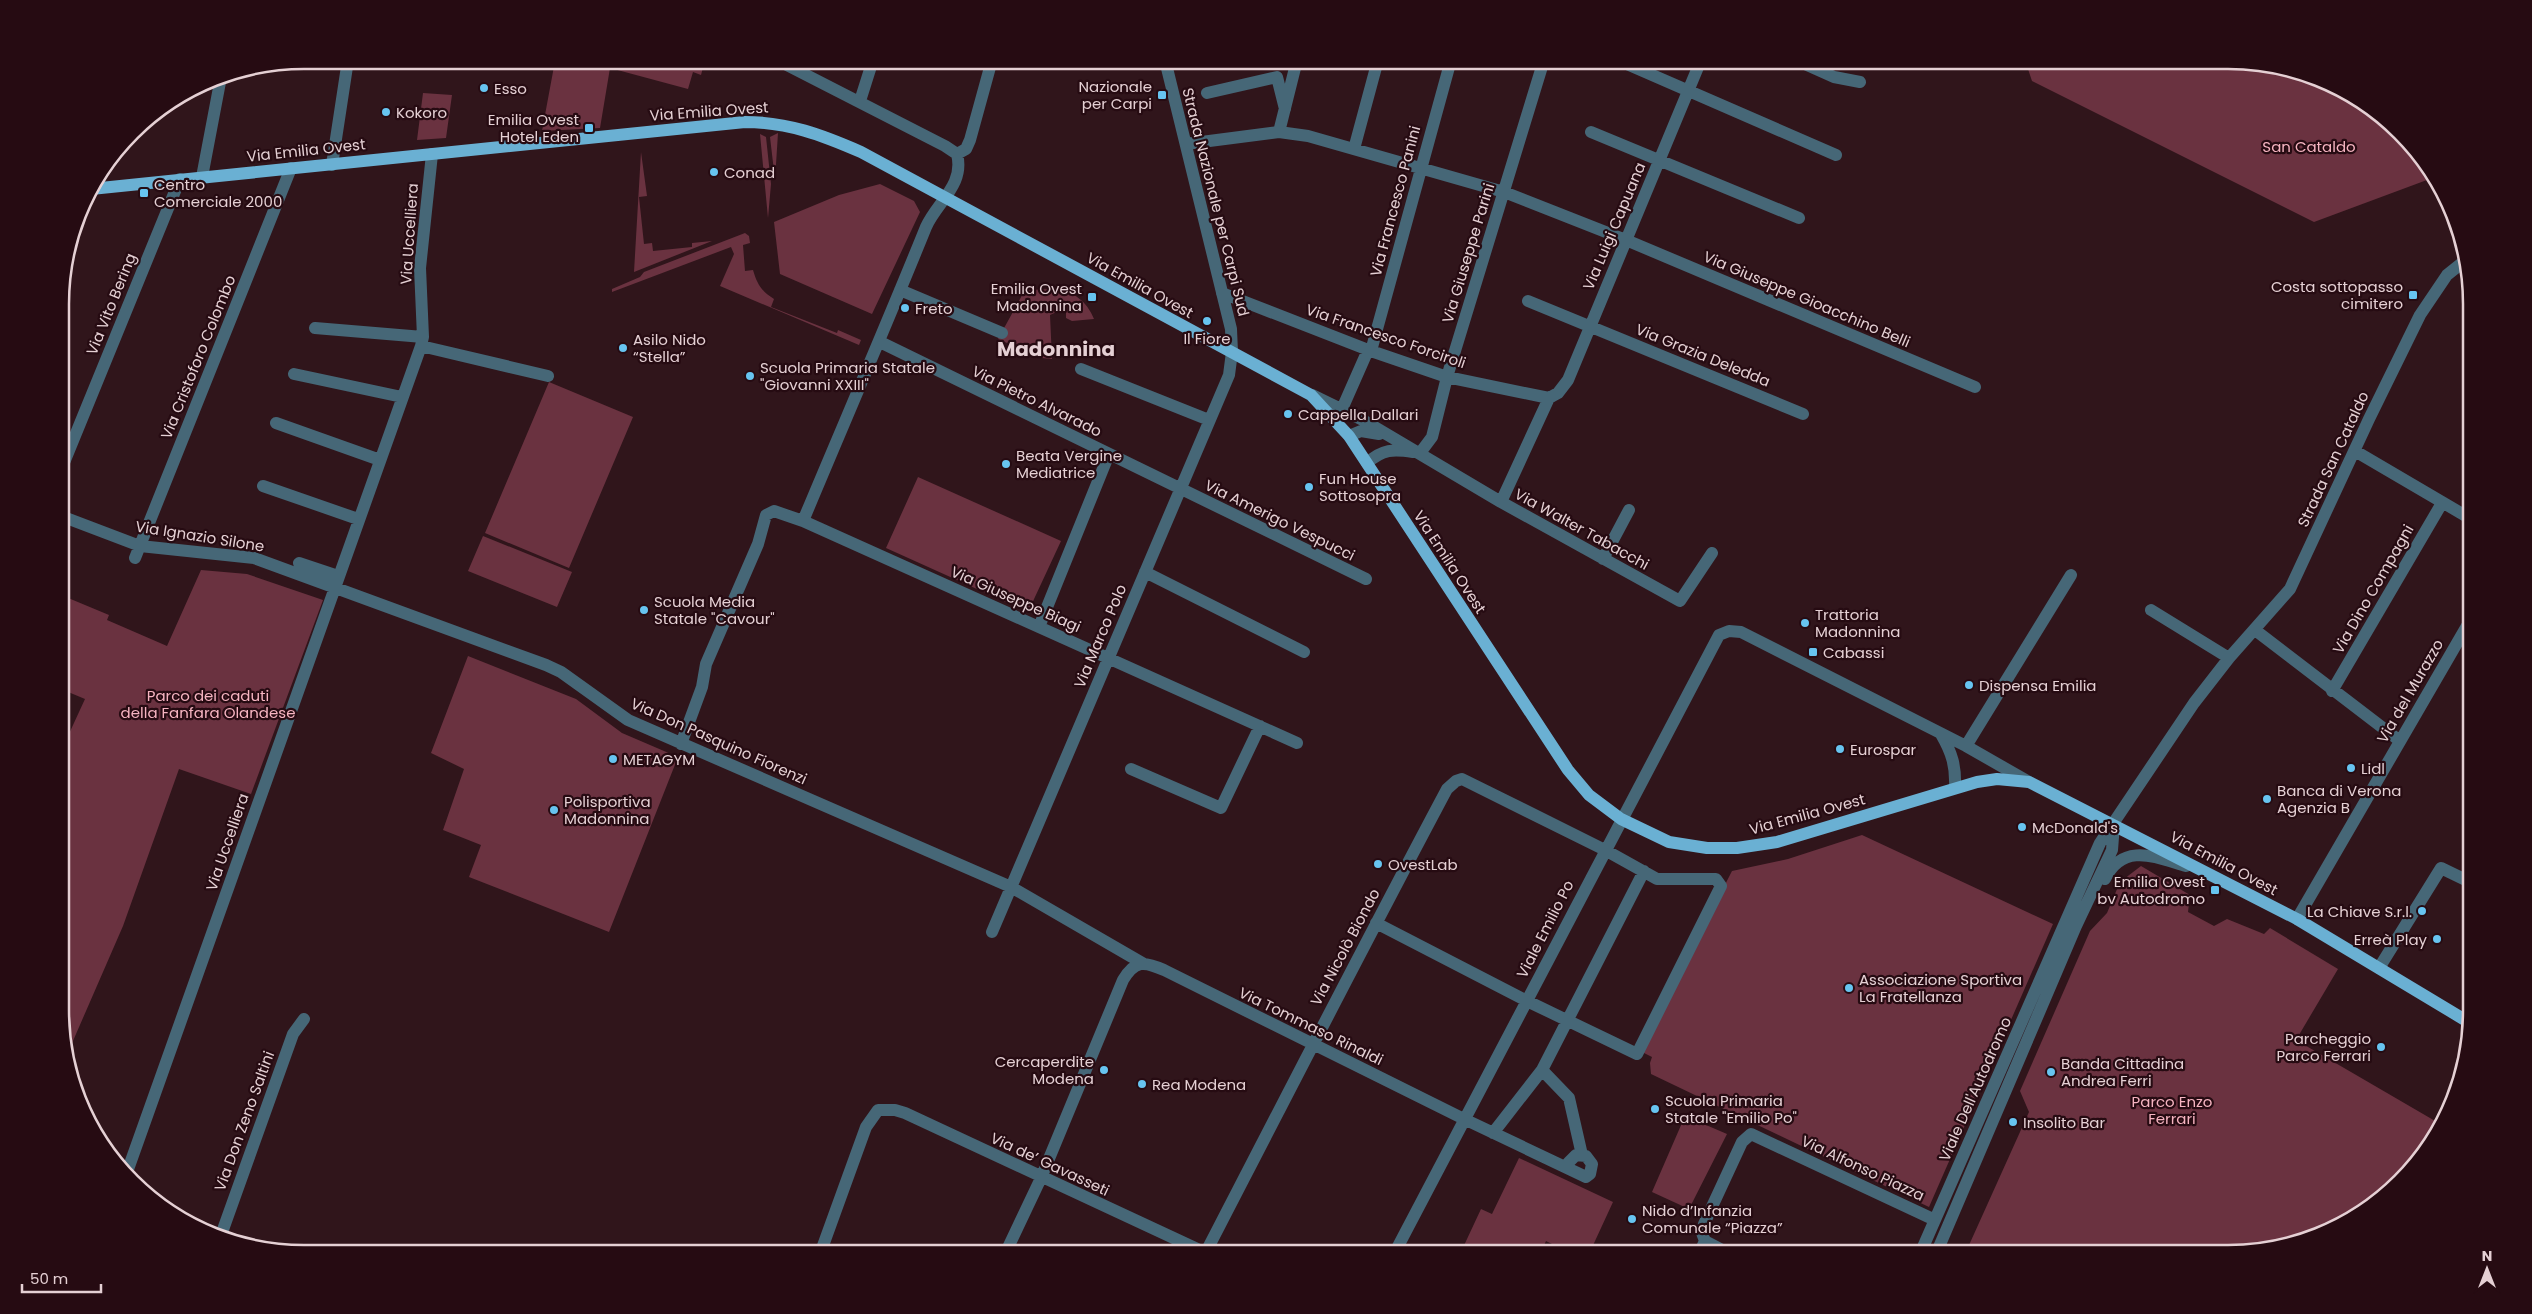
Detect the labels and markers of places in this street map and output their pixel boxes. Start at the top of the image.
place label: Nazionale per Carpi [1078,76,1152,114]
place label: Esso [494,78,527,99]
marker: Esso [478,82,490,94]
marker: Nazionale per Carpi [1156,89,1168,101]
place label: Kokoro [396,102,447,123]
marker: Kokoro [380,106,392,118]
place label: Emilia Ovest Hotel Eden [488,109,579,147]
marker: Emilia Ovest Hotel Eden [583,122,595,134]
place label: Conad [724,162,775,183]
marker: Conad [708,166,720,178]
place label: Centro Comerciale 2000 [154,174,282,212]
marker: Centro Comerciale 2000 [138,187,150,199]
place label: Costa sottopasso cimitero [2271,276,2403,314]
place label: Emilia Ovest Madonnina [991,278,1082,316]
marker: Costa sottopasso cimitero [2407,289,2419,301]
marker: Emilia Ovest Madonnina [1086,291,1098,303]
place label: Freto [915,298,953,319]
marker: Freto [899,302,911,314]
marker: Il Fiore [1201,315,1213,327]
place label: Il Fiore [1183,328,1231,349]
place label: Asilo Nido “Stella” [633,329,706,367]
marker: Asilo Nido “Stella” [617,342,629,354]
place label: Scuola Primaria Statale "Giovanni XXIII" [760,357,935,395]
marker: Scuola Primaria Statale "Giovanni XXIII" [744,370,756,382]
place label: Cappella Dallari [1298,404,1418,425]
marker: Cappella Dallari [1282,408,1294,420]
place label: Beata Vergine Mediatrice [1016,445,1122,483]
marker: Beata Vergine Mediatrice [1000,458,1012,470]
place label: Fun House Sottosopra [1319,468,1401,506]
marker: Fun House Sottosopra [1303,481,1315,493]
place label: Scuola Media Statale "Cavour" [654,591,775,629]
marker: Scuola Media Statale "Cavour" [638,604,650,616]
place label: Trattoria Madonnina [1815,604,1900,642]
marker: Trattoria Madonnina [1799,617,1811,629]
place label: Cabassi [1823,642,1884,663]
marker: Cabassi [1807,646,1819,658]
place label: Dispensa Emilia [1979,675,2097,696]
marker: Dispensa Emilia [1963,679,1975,691]
place label: Eurospar [1850,739,1917,760]
marker: Eurospar [1834,743,1846,755]
place label: METAGYM [623,749,695,770]
marker: METAGYM [607,753,619,765]
place label: Lidl [2361,758,2385,779]
marker: Lidl [2345,762,2357,774]
place label: Banca di Verona Agenzia B [2277,780,2401,818]
place label: Polisportiva Madonnina [564,791,651,829]
marker: Banca di Verona Agenzia B [2261,793,2273,805]
marker: Polisportiva Madonnina [548,804,560,816]
place label: McDonald's [2032,817,2118,838]
marker: McDonald's [2016,821,2028,833]
place label: OvestLab [1388,854,1458,875]
marker: OvestLab [1372,858,1384,870]
place label: Emilia Ovest bv Autodromo [2097,871,2205,909]
marker: Emilia Ovest bv Autodromo [2209,884,2221,896]
place label: La Chiave S.r.l. [2307,901,2412,922]
marker: La Chiave S.r.l. [2416,905,2428,917]
place label: Erreà Play [2354,929,2428,950]
marker: Erreà Play [2431,933,2443,945]
place label: Associazione Sportiva La Fratellanza [1859,969,2022,1007]
marker: Associazione Sportiva La Fratellanza [1843,982,1855,994]
place label: Parcheggio Parco Ferrari [2276,1028,2371,1066]
marker: Parcheggio Parco Ferrari [2375,1041,2387,1053]
place label: Cercaperdite Modena [995,1051,1094,1089]
place label: Banda Cittadina Andrea Ferri [2061,1053,2184,1091]
marker: Cercaperdite Modena [1098,1064,1110,1076]
marker: Banda Cittadina Andrea Ferri [2045,1066,2057,1078]
place label: Rea Modena [1152,1074,1246,1095]
marker: Rea Modena [1136,1078,1148,1090]
place label: Scuola Primaria Statale "Emilio Po" [1665,1090,1797,1128]
marker: Scuola Primaria Statale "Emilio Po" [1649,1103,1661,1115]
place label: Insolito Bar [2023,1112,2106,1133]
marker: Insolito Bar [2007,1116,2019,1128]
place label: Nido d’Infanzia Comunale “Piazza” [1642,1200,1783,1238]
marker: Nido d’Infanzia Comunale “Piazza” [1626,1213,1638,1225]

